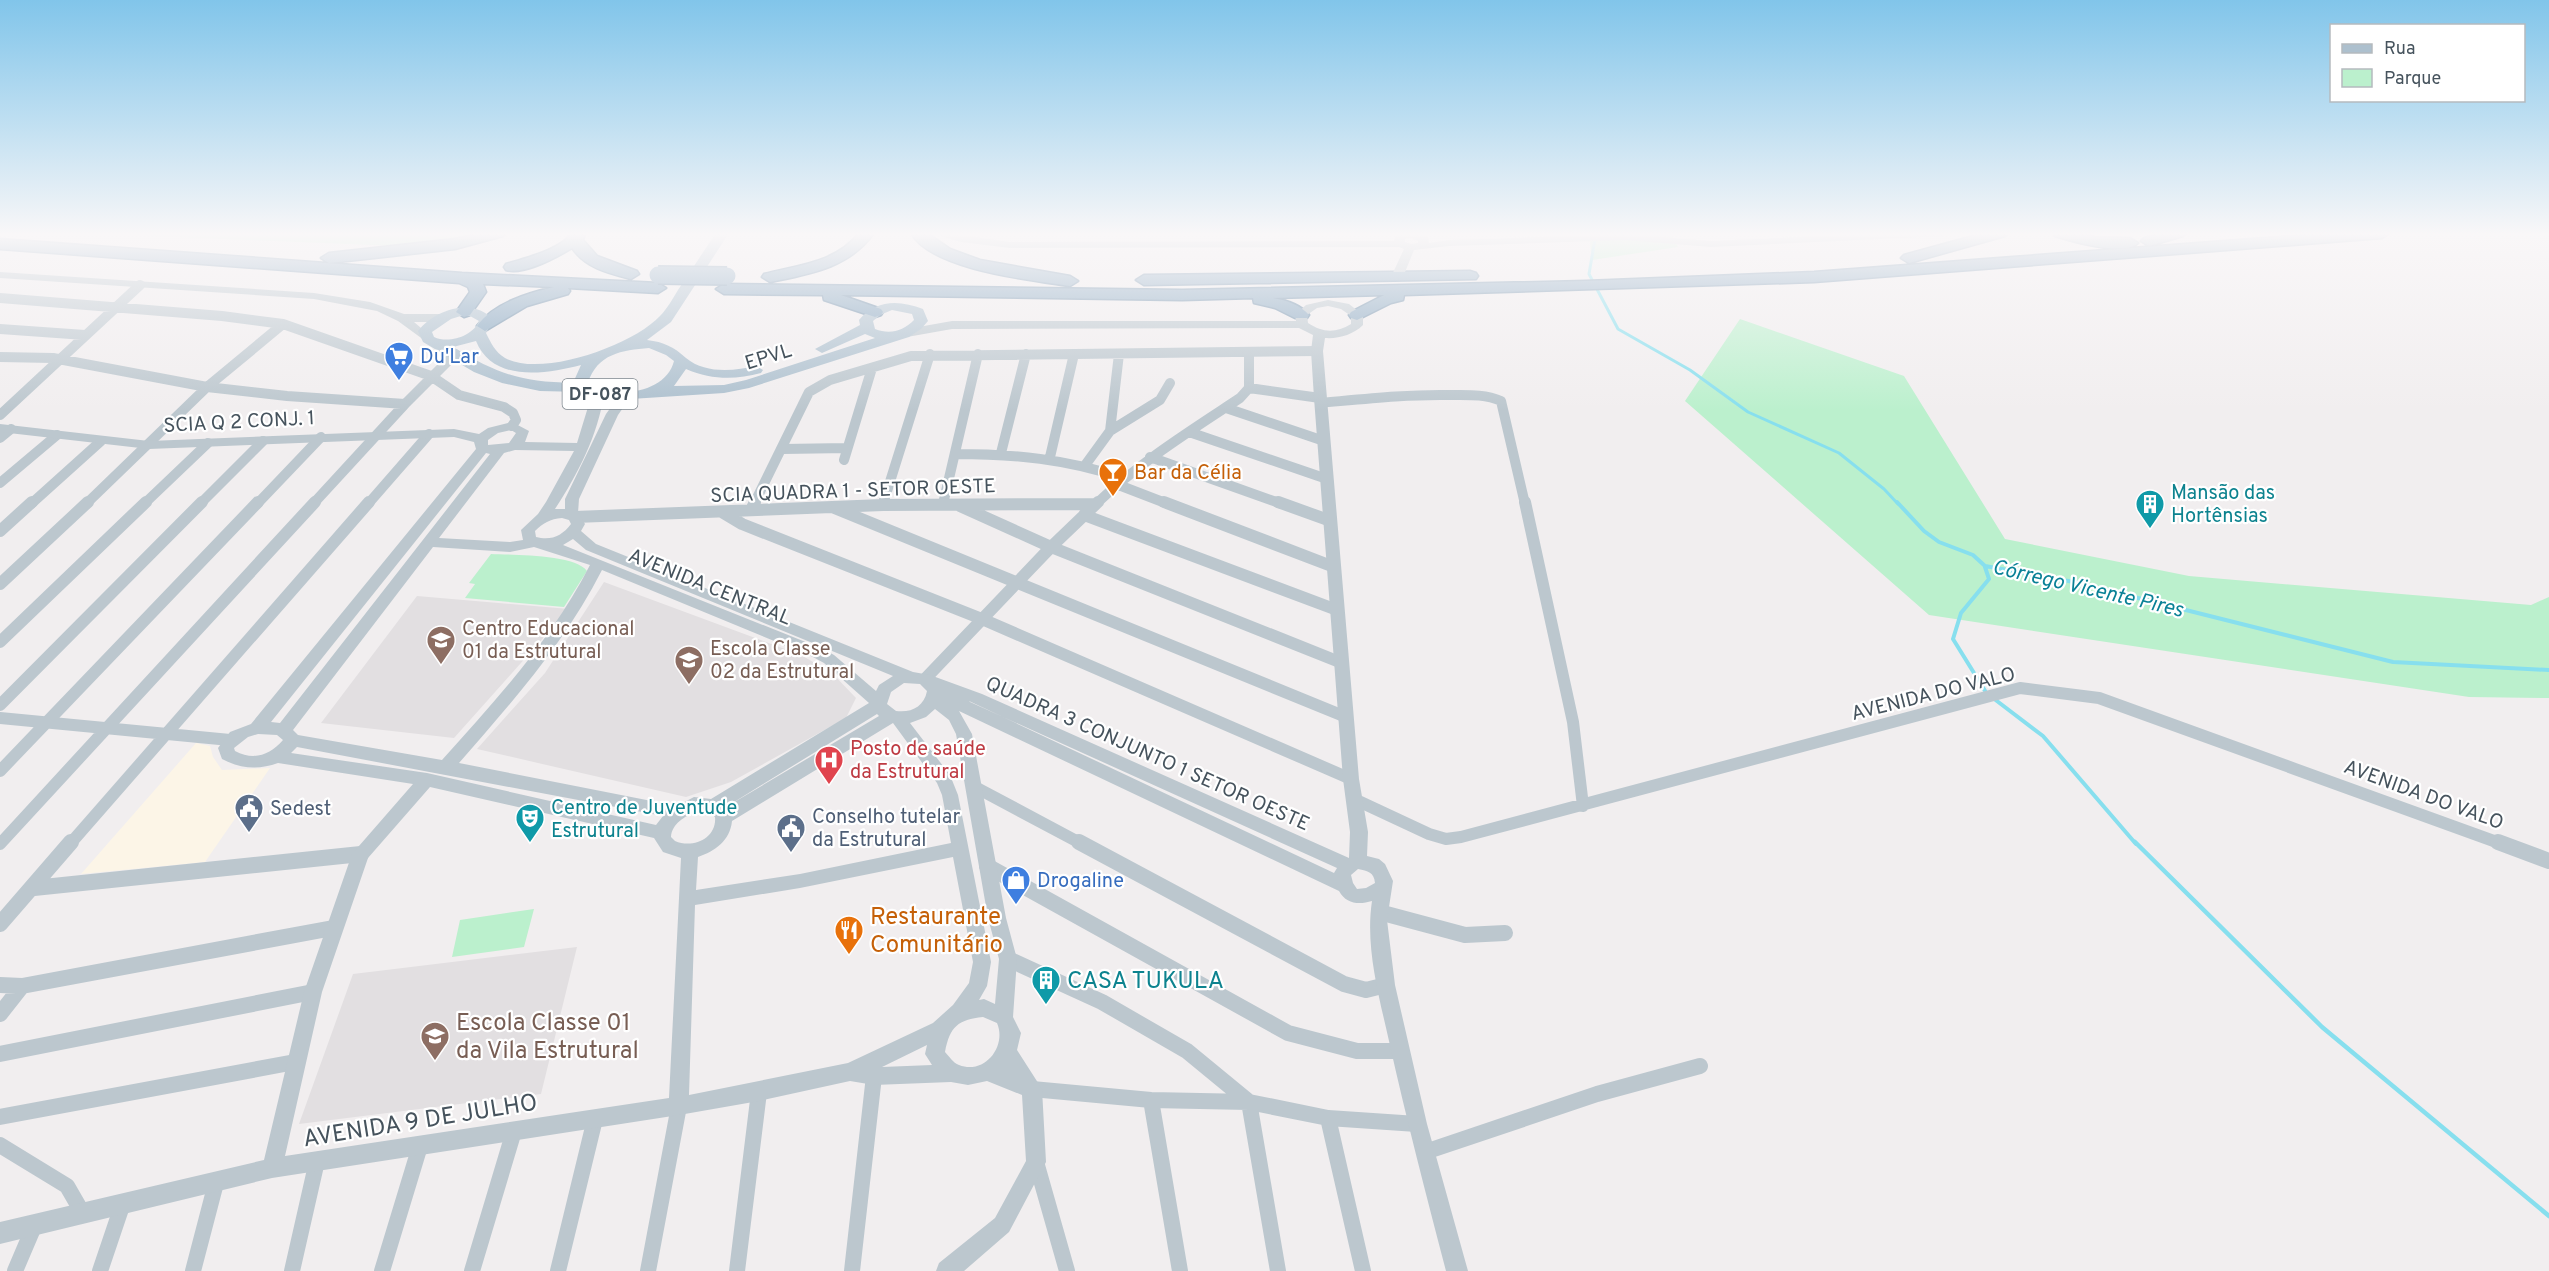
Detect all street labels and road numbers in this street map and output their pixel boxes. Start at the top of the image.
street label: EPVL [742,338,795,377]
road number: DF-087 [562,379,638,409]
street label: SCIA Q 2 CONJ. 1 [163,406,316,440]
street label: SCIA QUADRA 1 - SETOR OESTE [710,474,996,510]
street label: AVENIDA CENTRAL [624,543,795,632]
street label: AVENIDA DO VALO [1849,662,2018,728]
street label: QUADRA 3 CONJUNTO 1 SETOR OESTE [981,671,1313,838]
street label: AVENIDA DO VALO [2340,755,2507,837]
street label: AVENIDA 9 DE JULHO [301,1089,540,1155]

